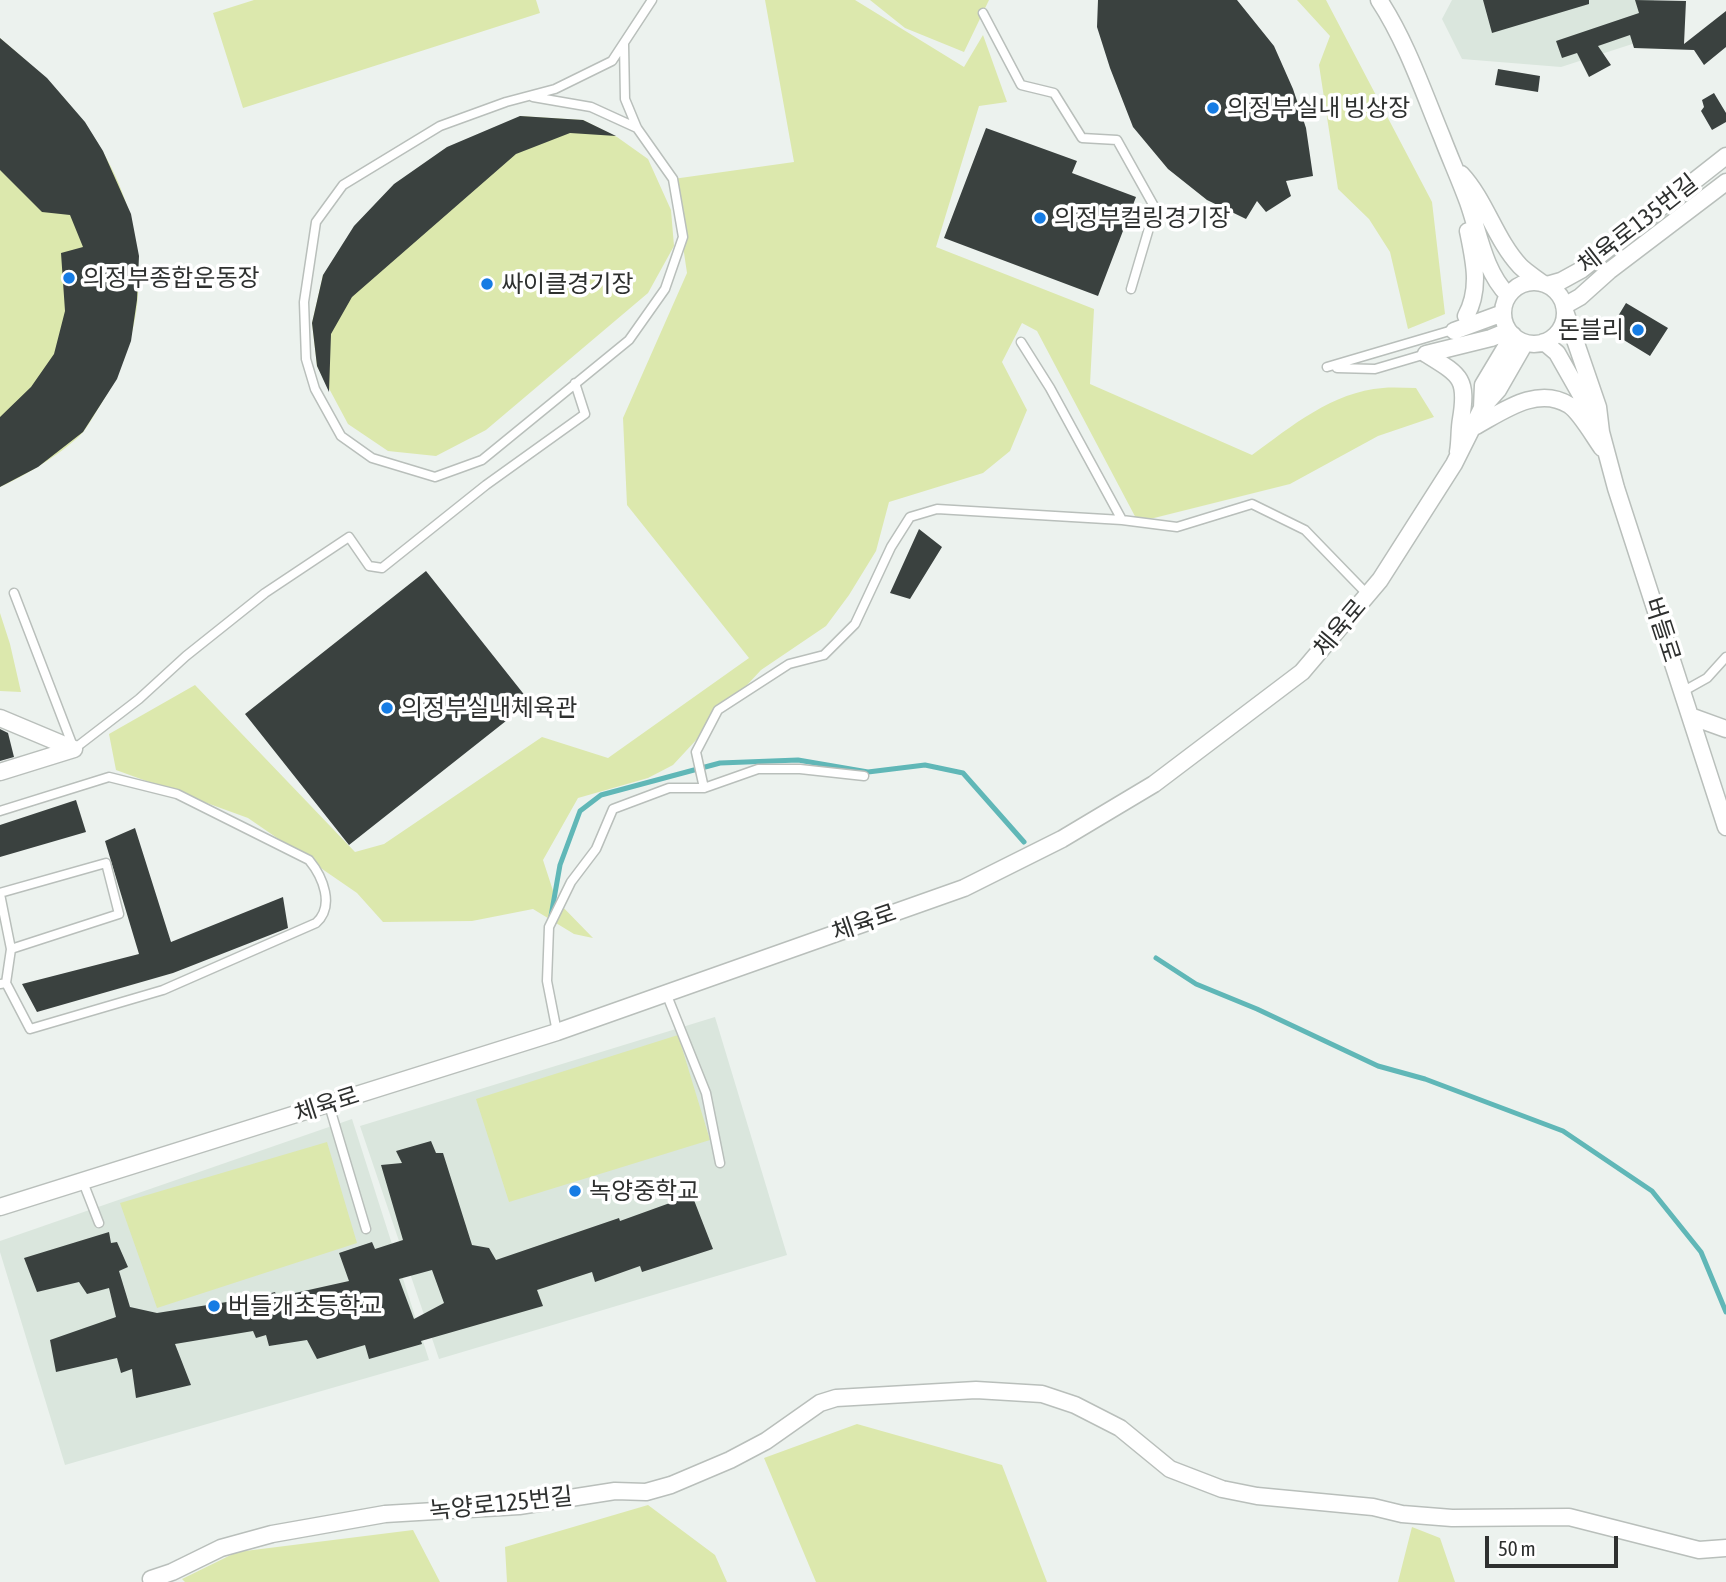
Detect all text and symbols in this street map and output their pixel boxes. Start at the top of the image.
place label: 의정부 실내 빙상장 [1227,94,1410,122]
marker: 의정부 실내 빙상장 [1205,100,1221,116]
street label: 체육로135번길 [1572,168,1704,280]
place label: 의정부컬링경기장 [1054,204,1231,232]
marker: 의정부컬링경기장 [1032,210,1048,226]
place label: 의정부종합운동장 [83,264,260,292]
marker: 의정부종합운동장 [61,270,77,286]
place label: 싸이클경기장 [501,270,633,298]
marker: 싸이클경기장 [479,276,495,292]
place label: 돈블리 [1558,316,1624,344]
marker: 돈블리 [1630,322,1646,338]
street label: 체육로 [1308,593,1372,663]
street label: 버들로 [1638,594,1686,666]
place label: 의정부실내체육관 [401,694,578,722]
marker: 의정부실내체육관 [379,700,395,716]
street label: 체육로 [828,899,900,947]
street label: 체육로 [291,1081,363,1129]
place label: 녹양중학교 [589,1177,699,1205]
marker: 녹양중학교 [567,1183,583,1199]
place label: 버들개초등학교 [228,1292,383,1320]
marker: 버들개초등학교 [206,1298,222,1314]
street label: 녹양로125번길 [428,1482,574,1526]
scale bar [1488,1522,1621,1566]
text: 50 m [1498,1536,1536,1560]

